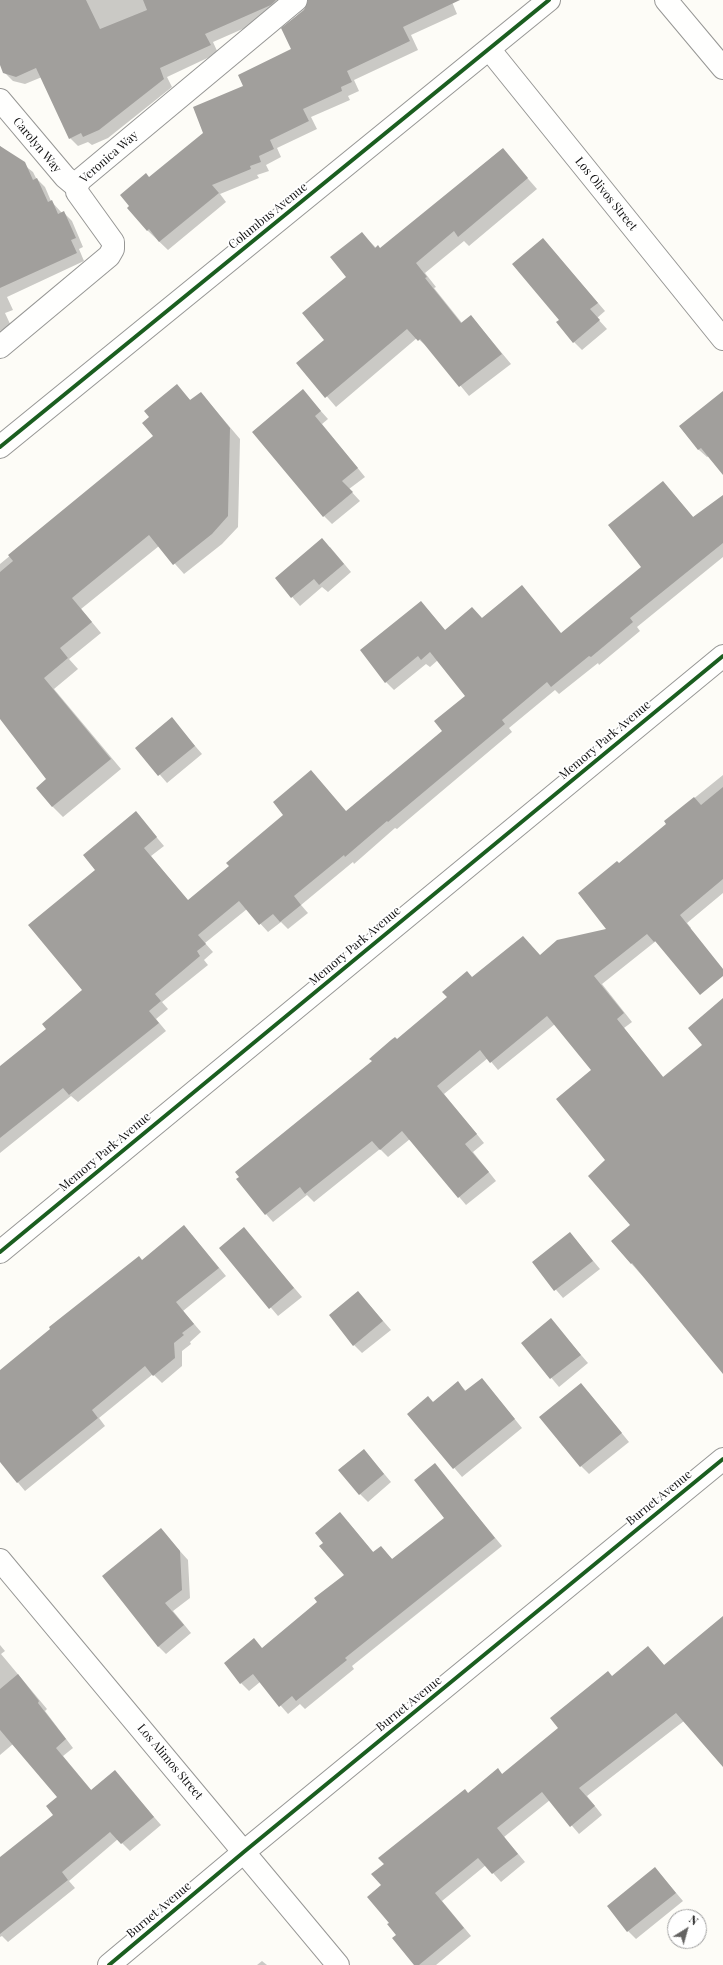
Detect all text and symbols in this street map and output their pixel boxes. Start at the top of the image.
street label: Carolyn Way [10,114,64,176]
street label: Veronica Way [77,128,141,186]
street label: Los Olivos Street [572,154,640,234]
street label: Columbus Avenue [226,180,310,252]
street label: Memory Park Avenue [556,697,654,783]
street label: Memory Park Avenue [306,903,404,989]
street label: Memory Park Avenue [56,1109,154,1195]
street label: Burnet Avenue [623,1467,695,1529]
street label: Burnet Avenue [373,1673,445,1735]
street label: Los Alimos Street [134,1721,206,1803]
street label: Burnet Avenue [124,1879,194,1941]
north arrow [667,1909,707,1949]
text: N [686,1911,702,1928]

